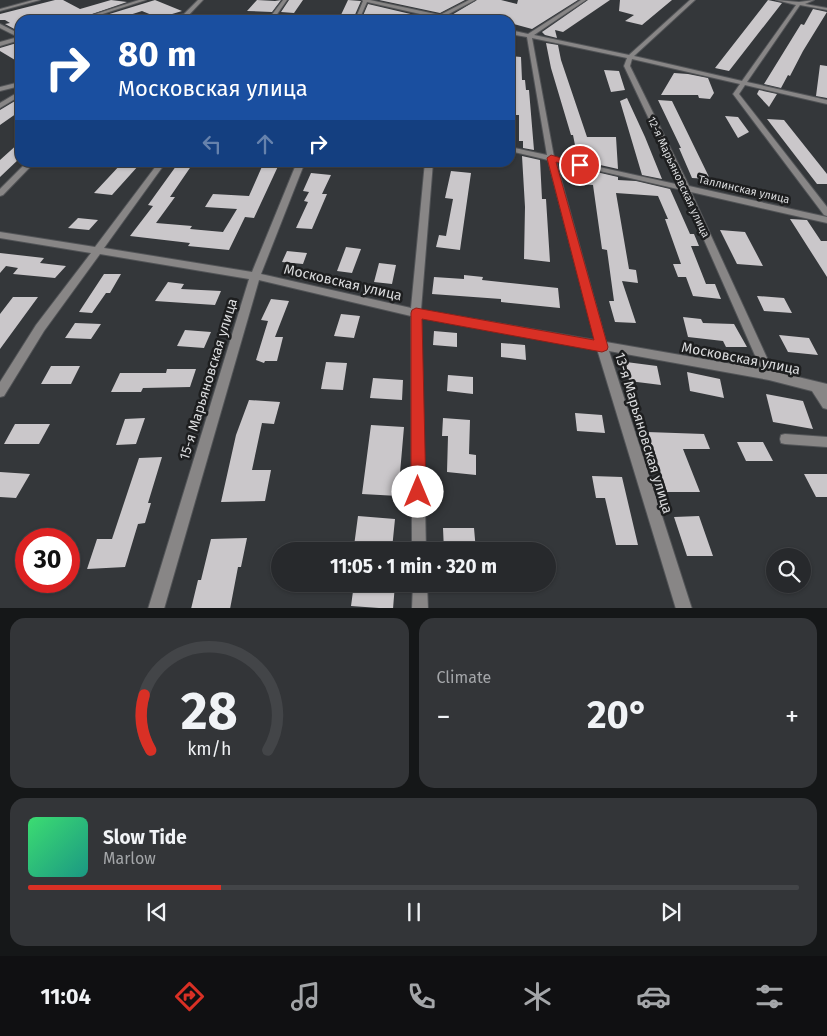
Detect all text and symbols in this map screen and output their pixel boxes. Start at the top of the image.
text: 80 m [118,33,197,75]
icon: right [35,35,100,100]
text: Московская улица [118,75,308,102]
street label: 12-я Марьяновская улица [645,115,712,240]
icon: left [198,130,226,158]
icon: ahead [251,130,279,158]
icon: right [304,130,332,158]
pin [559,144,601,186]
icon: arrive [566,151,594,179]
street label: Таллинская улица [697,173,791,206]
street label: Московская улица [282,261,404,304]
street label: 15-я Марьяновская улица [176,296,241,462]
street label: Московская улица [680,339,802,378]
street label: 13-я Марьяновская улица [611,350,676,516]
position arrow [391,465,443,517]
speed limit sign: 30 [15,528,80,593]
map controls [766,548,811,593]
button: search [766,548,811,593]
text: 11:05 · 1 min · 320 m [330,555,497,578]
text: Climate [437,668,491,687]
text: 28 [181,680,238,743]
text: 20° [587,692,649,738]
text: − [437,700,451,733]
text: + [785,700,799,733]
text: km/h [187,738,231,760]
text: Slow Tide [103,826,187,849]
text: Marlow [103,849,156,868]
icon: previous [143,898,171,926]
icon: pause [400,898,428,926]
icon: next [657,898,685,926]
icon: directions [172,979,207,1014]
icon: music [288,979,323,1014]
icon: phone [404,979,439,1014]
icon: climate [520,979,555,1014]
icon: car [636,979,671,1014]
icon: filters [752,979,787,1014]
text: 11:04 [40,983,91,1010]

